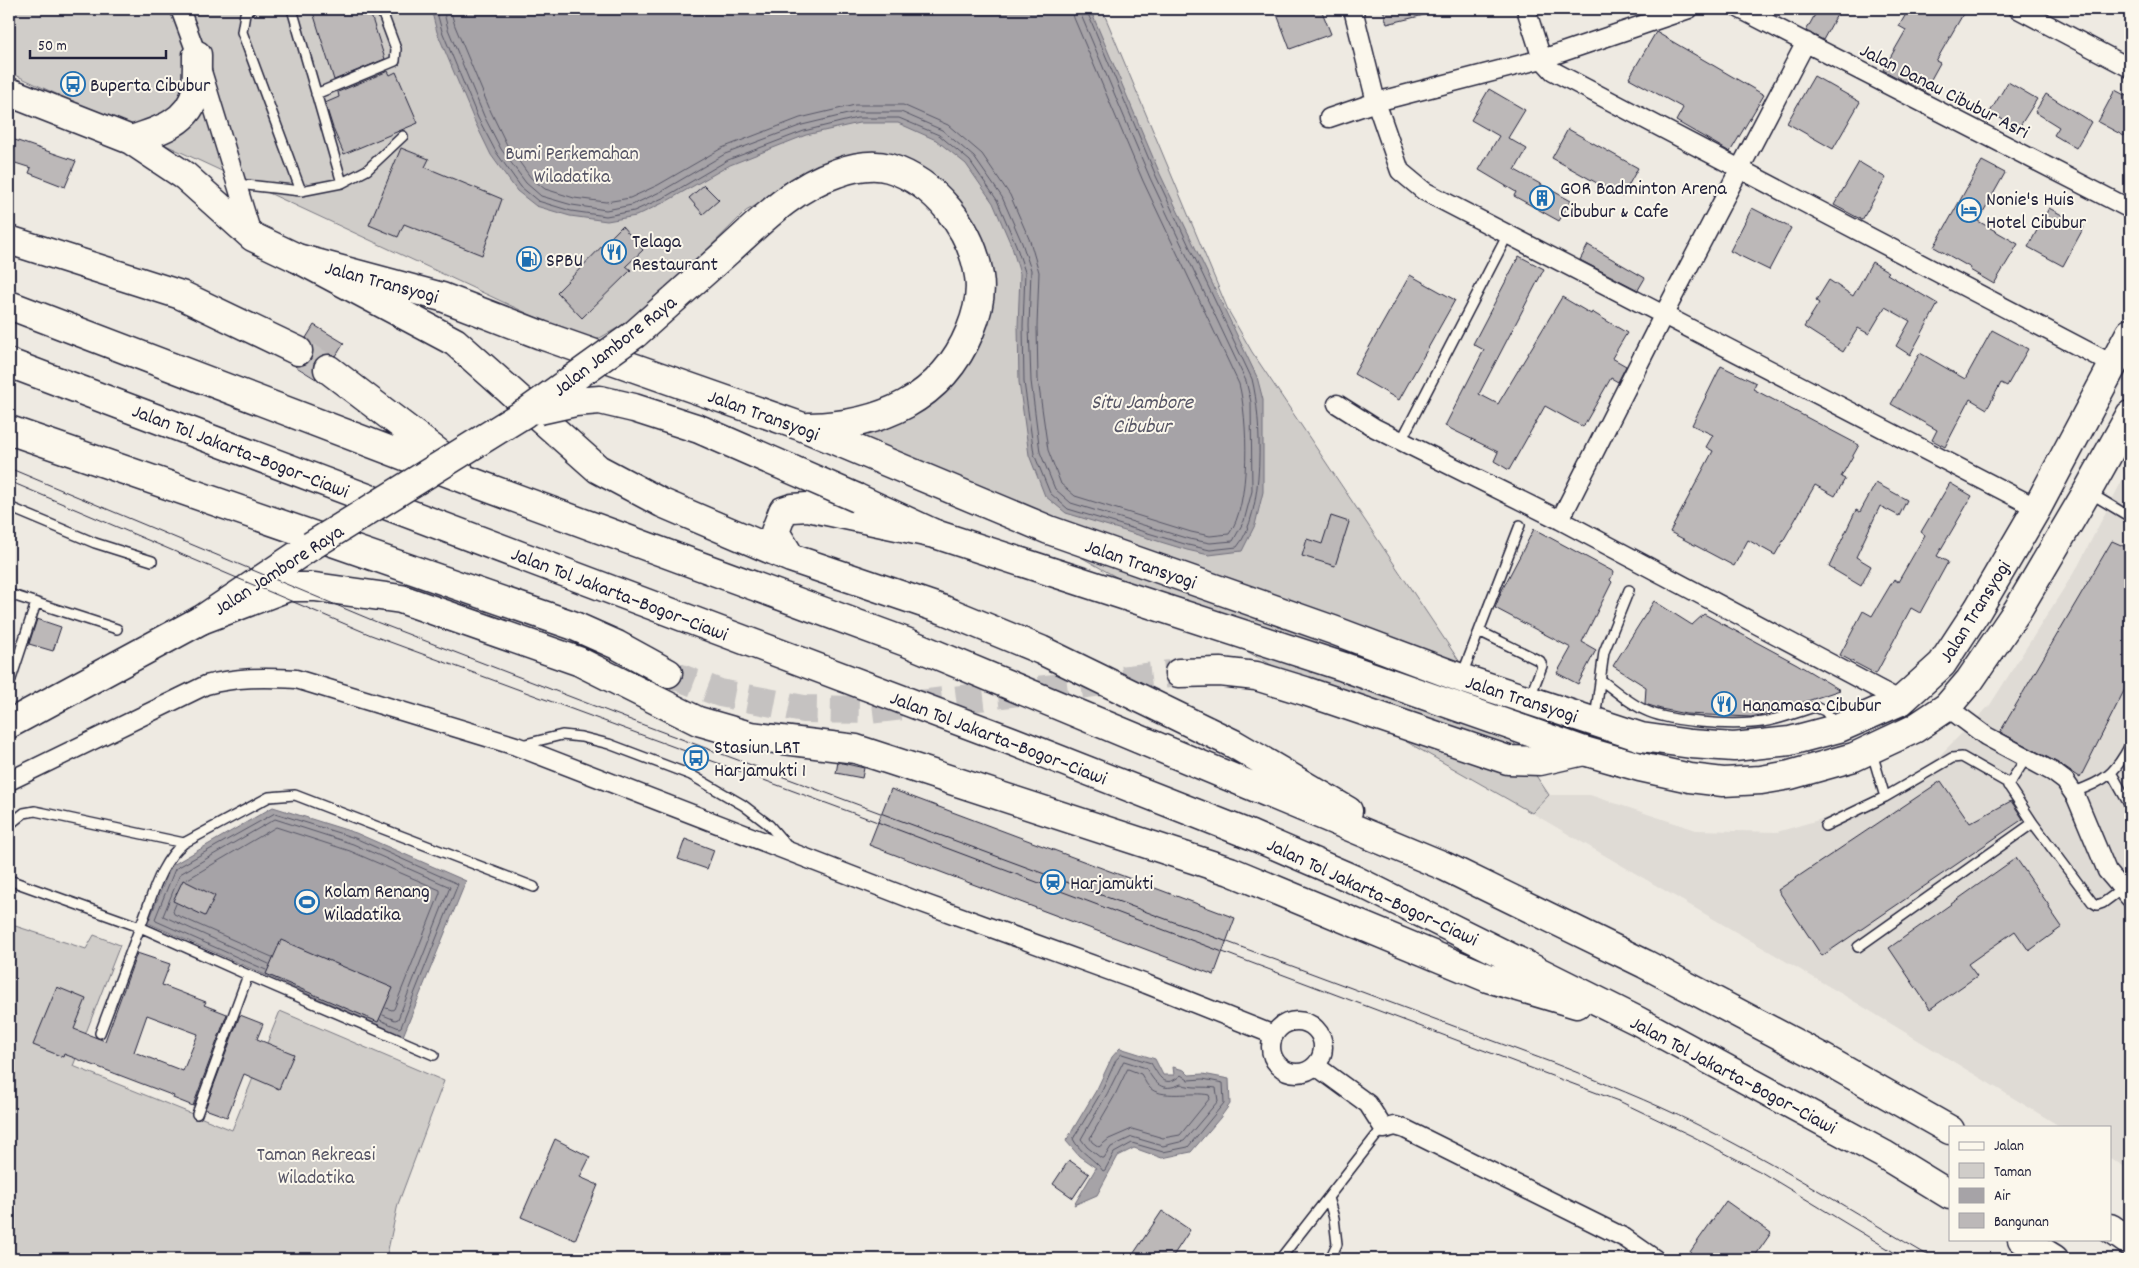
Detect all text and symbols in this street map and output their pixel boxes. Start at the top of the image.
scale bar [30,28,166,60]
text: 50 m [38,36,67,58]
street label: Jalan Danau Cibubur Asri [1854,38,2033,148]
bus stop icon: Buperta Cibubur [60,71,86,97]
place label: Buperta Cibubur [90,73,211,101]
park label: Bumi Perkemahan Wiladatika [505,141,639,192]
place label: GOR Badminton Arena Cibubur & Cafe [1560,176,1727,227]
building icon: GOR Badminton Arena Cibubur & Cafe [1529,185,1555,211]
place label: Nonie's Huis Hotel Cibubur [1986,187,2087,238]
hotel icon: Nonie's Huis Hotel Cibubur [1956,197,1982,223]
place label: Telaga Restaurant [632,229,718,280]
restaurant icon: Telaga Restaurant [601,239,627,265]
fuel station icon: SPBU [516,246,542,272]
place label: SPBU [546,248,583,276]
street label: Jalan Transyogi [321,255,441,313]
street label: Jalan Jambore Raya [548,290,684,405]
street label: Jalan Transyogi [703,384,823,450]
water label: Situ Jambore Cibubur [1091,389,1195,443]
street label: Jalan Tol Jakarta–Bogor–Ciawi [127,398,353,507]
street label: Jalan Jambore Raya [209,519,351,624]
street label: Jalan Transyogi [1080,534,1200,598]
street label: Jalan Tol Jakarta–Bogor–Ciawi [506,541,732,650]
street label: Jalan Transyogi [1934,555,2019,669]
street label: Jalan Transyogi [1461,670,1581,732]
street label: Jalan Tol Jakarta–Bogor–Ciawi [885,685,1111,794]
restaurant icon: Hanamasa Cibubur [1711,691,1737,717]
place label: Hanamasa Cibubur [1742,693,1882,721]
place label: Stasiun LRT Harjamukti 1 [714,735,806,786]
bus stop icon: Stasiun LRT Harjamukti 1 [683,745,709,771]
street label: Jalan Tol Jakarta–Bogor–Ciawi [1261,832,1482,955]
station icon: Harjamukti [1040,869,1066,895]
place label: Harjamukti [1070,871,1154,899]
place label: Kolam Renang Wiladatika [324,879,430,930]
sports icon: Kolam Renang Wiladatika [294,889,320,915]
street label: Jalan Tol Jakarta–Bogor–Ciawi [1624,1010,1841,1143]
legend [1949,1126,2112,1240]
text: Jalan [1994,1136,2024,1158]
park label: Taman Rekreasi Wiladatika [257,1142,376,1193]
text: Taman [1994,1162,2031,1184]
text: Air [1994,1186,2011,1208]
text: Bangunan [1994,1212,2049,1234]

